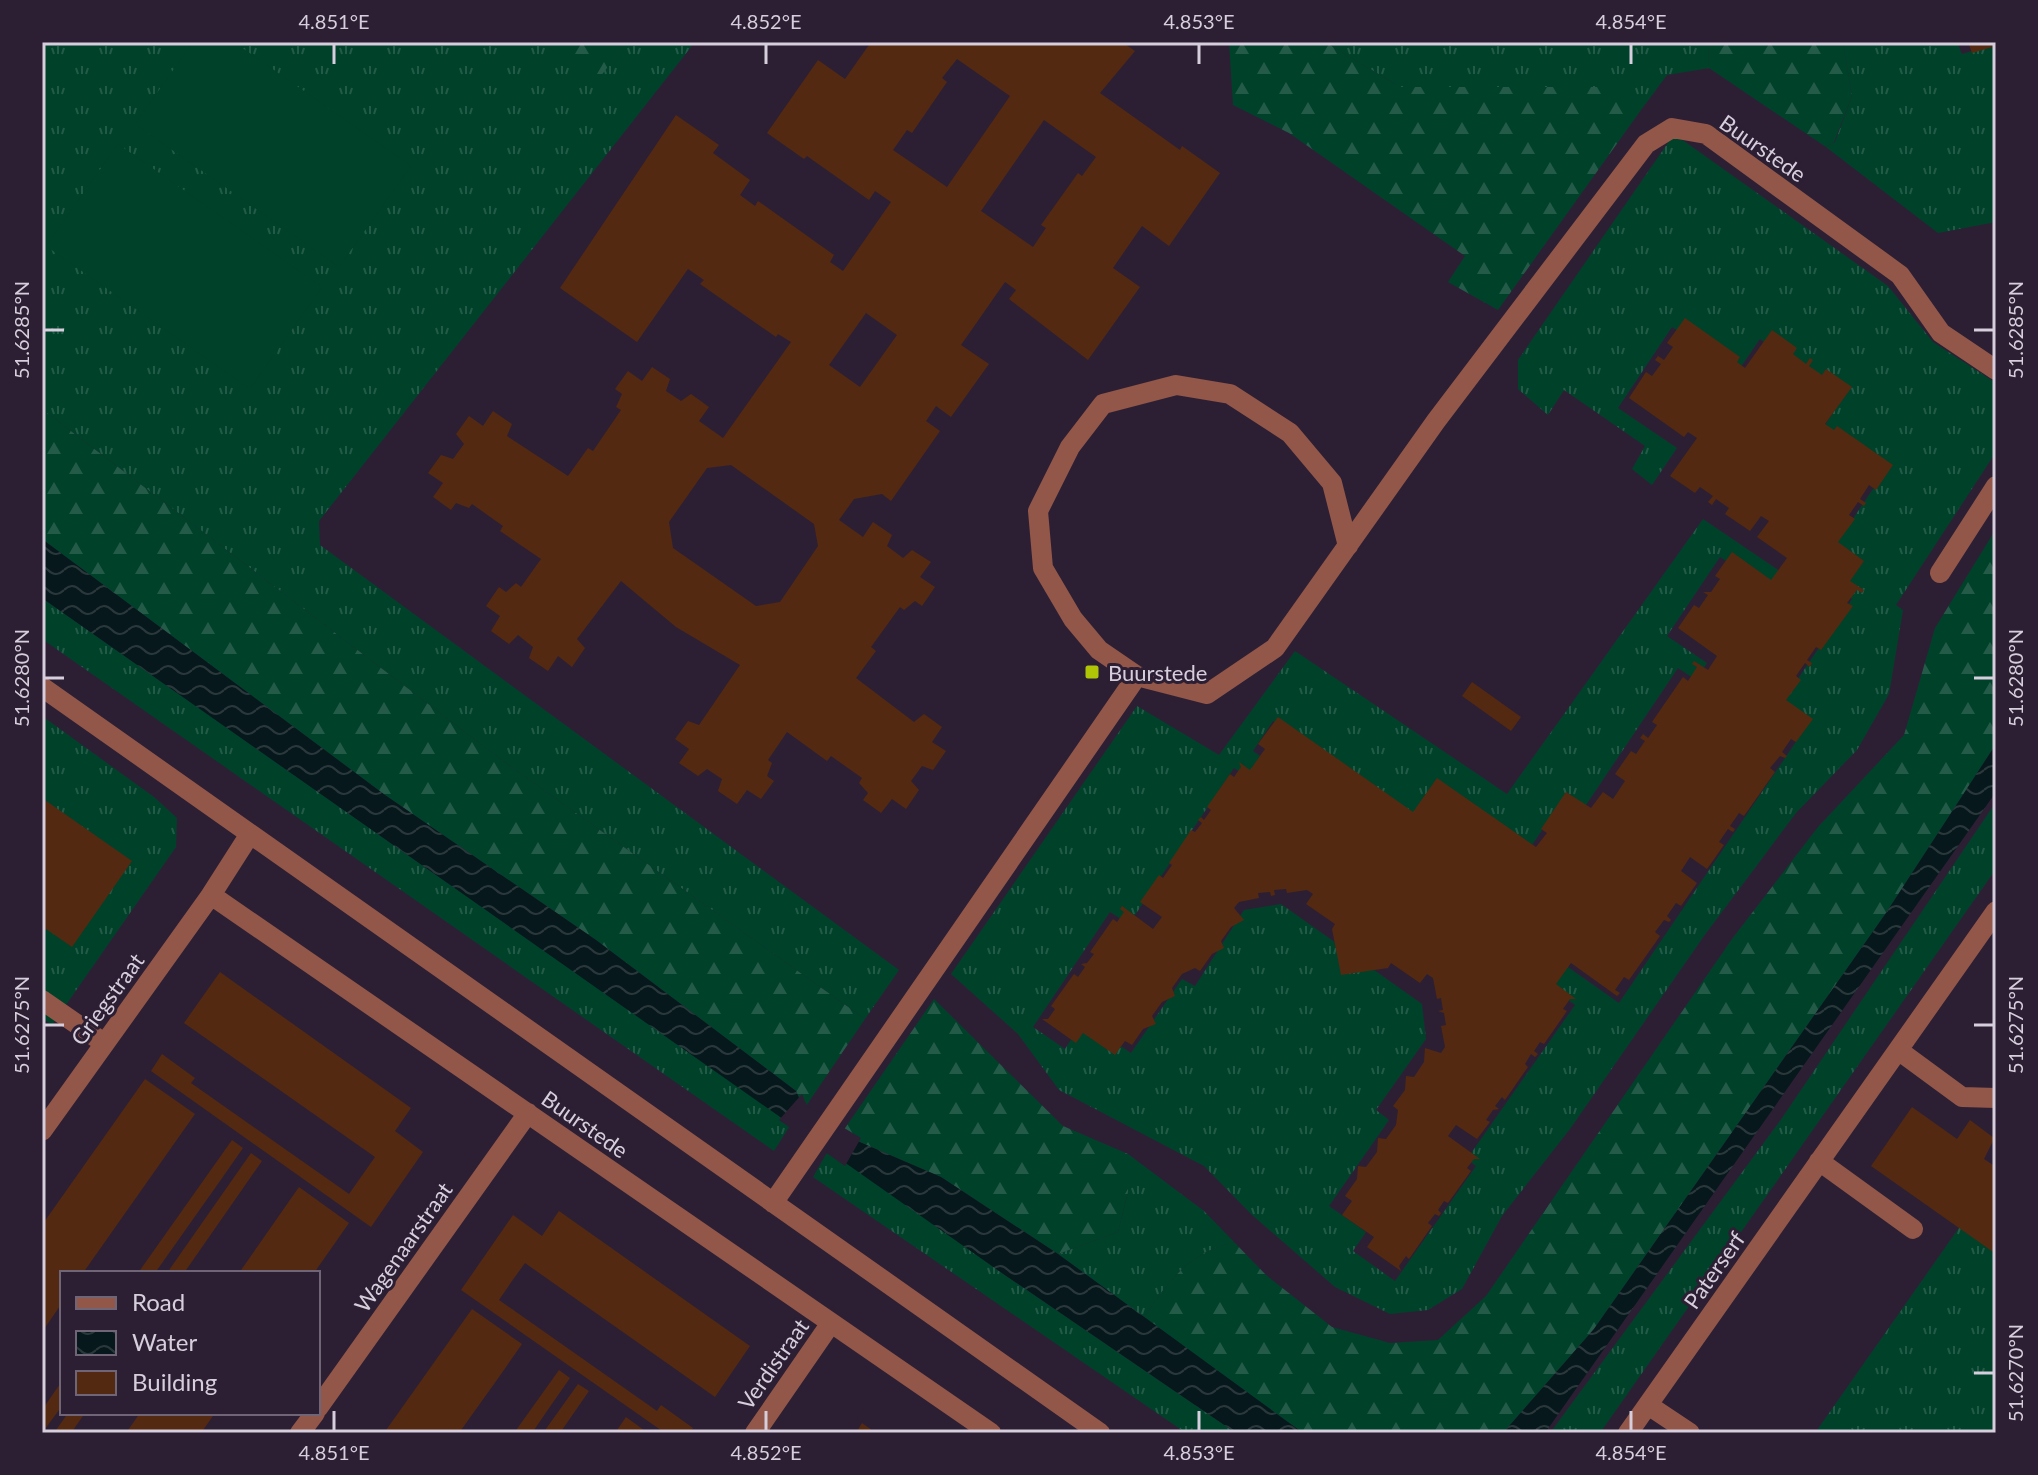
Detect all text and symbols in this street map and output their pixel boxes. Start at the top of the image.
text: 4.851°E [299,9,369,33]
text: 4.852°E [731,9,801,33]
text: 4.853°E [1164,9,1234,33]
text: 4.854°E [1596,9,1666,33]
street label: Buurstede [1715,108,1811,188]
text: 51.6285°N [9,281,33,379]
text: 51.6285°N [2003,281,2027,379]
text: 51.6280°N [9,629,33,727]
text: 51.6280°N [2003,629,2027,727]
place label: Buurstede [1108,659,1207,686]
marker: Buurstede [1083,663,1101,681]
street label: Griegstraat [65,948,149,1050]
text: 51.6275°N [9,976,33,1074]
text: 51.6275°N [2003,976,2027,1074]
street label: Buurstede [537,1084,633,1164]
street label: Wagenaarstraat [348,1177,458,1317]
street label: Paterserf [1678,1226,1750,1314]
legend [60,1271,320,1415]
text: Road [132,1287,185,1316]
street label: Verdistraat [732,1313,814,1415]
text: 51.6270°N [2003,1324,2027,1422]
text: Water [132,1327,197,1356]
text: Building [132,1367,217,1396]
text: 4.851°E [299,1440,369,1464]
text: 4.852°E [731,1440,801,1464]
text: 4.853°E [1164,1440,1234,1464]
text: 4.854°E [1596,1440,1666,1464]

